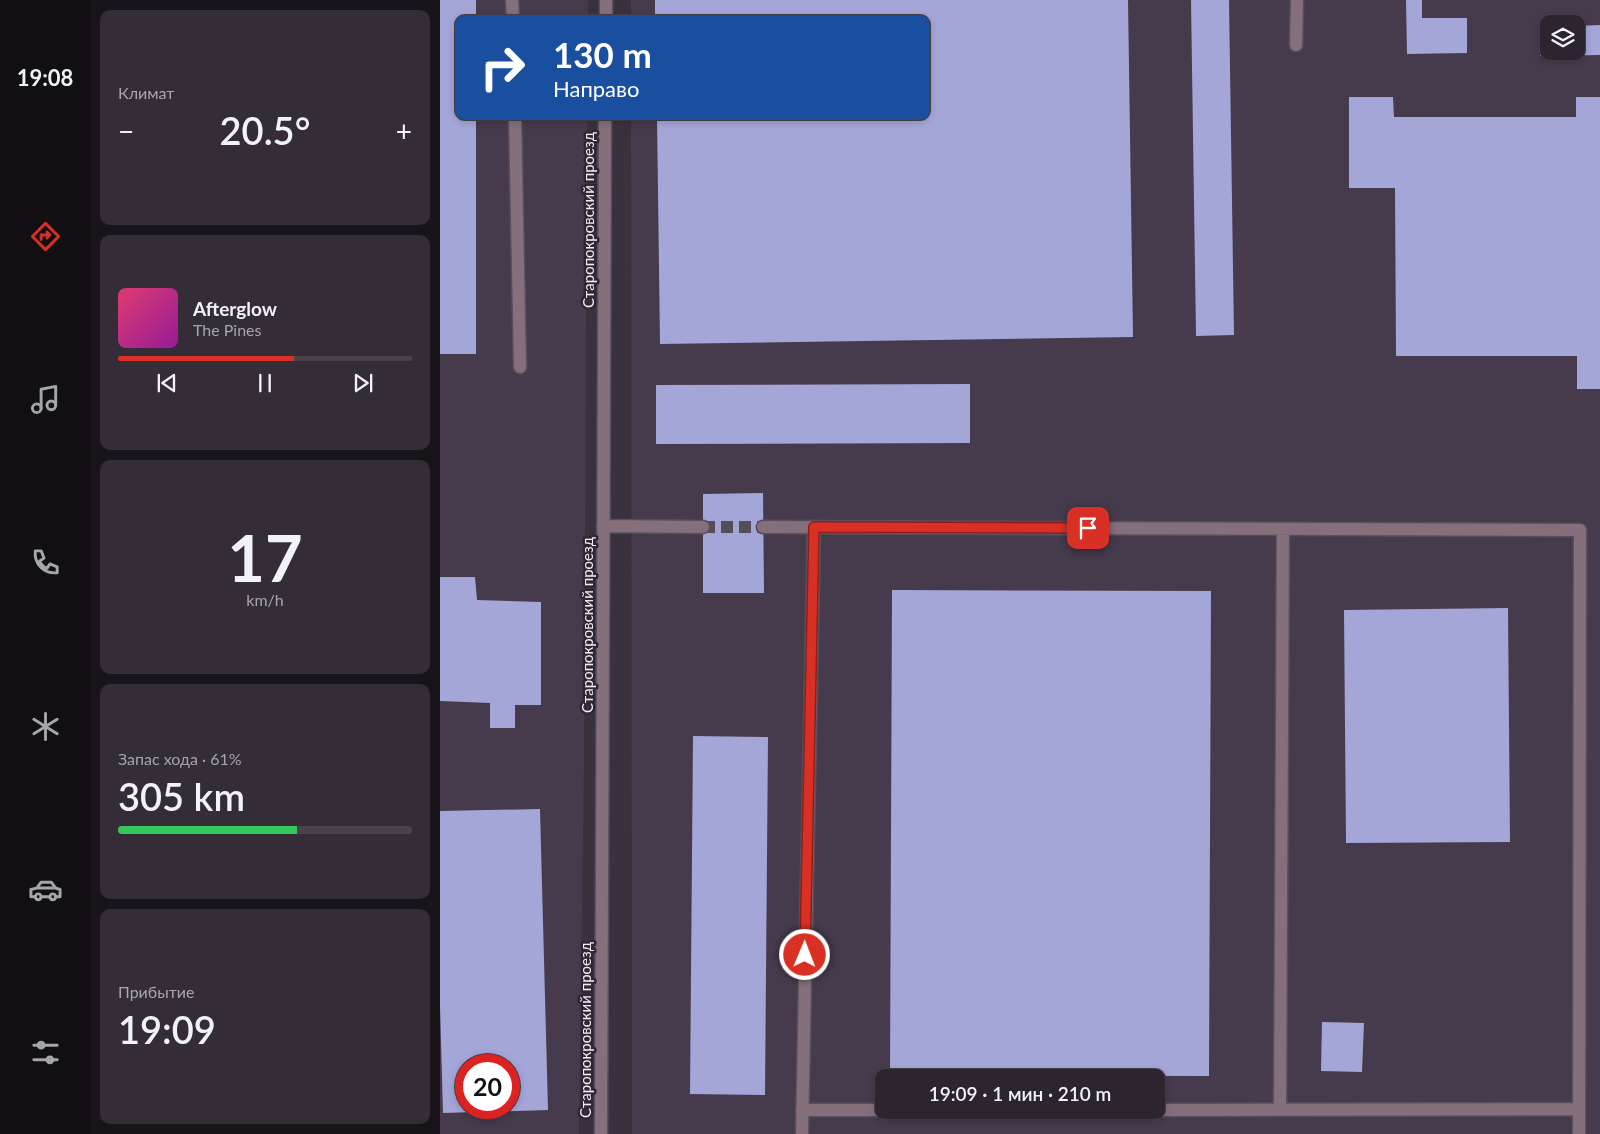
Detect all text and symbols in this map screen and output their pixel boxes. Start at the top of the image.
map controls [1540,15,1585,60]
button: layers [1540,15,1585,60]
text: 130 m [553,33,652,75]
icon: right [470,35,535,100]
text: 19:08 [17,64,73,91]
text: Направо [553,75,639,102]
text: Климат [118,83,174,102]
text: 20.5° [220,107,310,153]
text: − [118,114,134,148]
text: + [396,114,412,148]
street label: Старопокровский проезд [579,132,597,308]
icon: directions [28,219,63,254]
text: Afterglow [193,297,277,320]
text: The Pines [193,320,262,339]
icon: previous [153,369,181,397]
icon: pause [251,369,279,397]
icon: next [349,369,377,397]
icon: music [28,382,63,417]
pin [1067,507,1109,549]
icon: arrive [1074,514,1102,542]
text: 17 [227,518,303,596]
street label: Старопокровский проезд [578,537,596,713]
icon: phone [28,545,63,580]
text: km/h [246,590,284,609]
icon: climate [28,709,63,744]
text: Запас хода · 61% [118,749,242,768]
text: 305 km [118,773,245,819]
icon: car [28,872,63,907]
position arrow [778,928,830,980]
street label: Старопокровский проезд [576,942,594,1118]
text: Прибытие [118,982,194,1001]
text: 19:09 [118,1006,216,1052]
icon: filters [28,1035,63,1070]
speed limit sign: 20 [455,1054,520,1119]
text: 19:09 · 1 мин · 210 m [929,1082,1111,1105]

